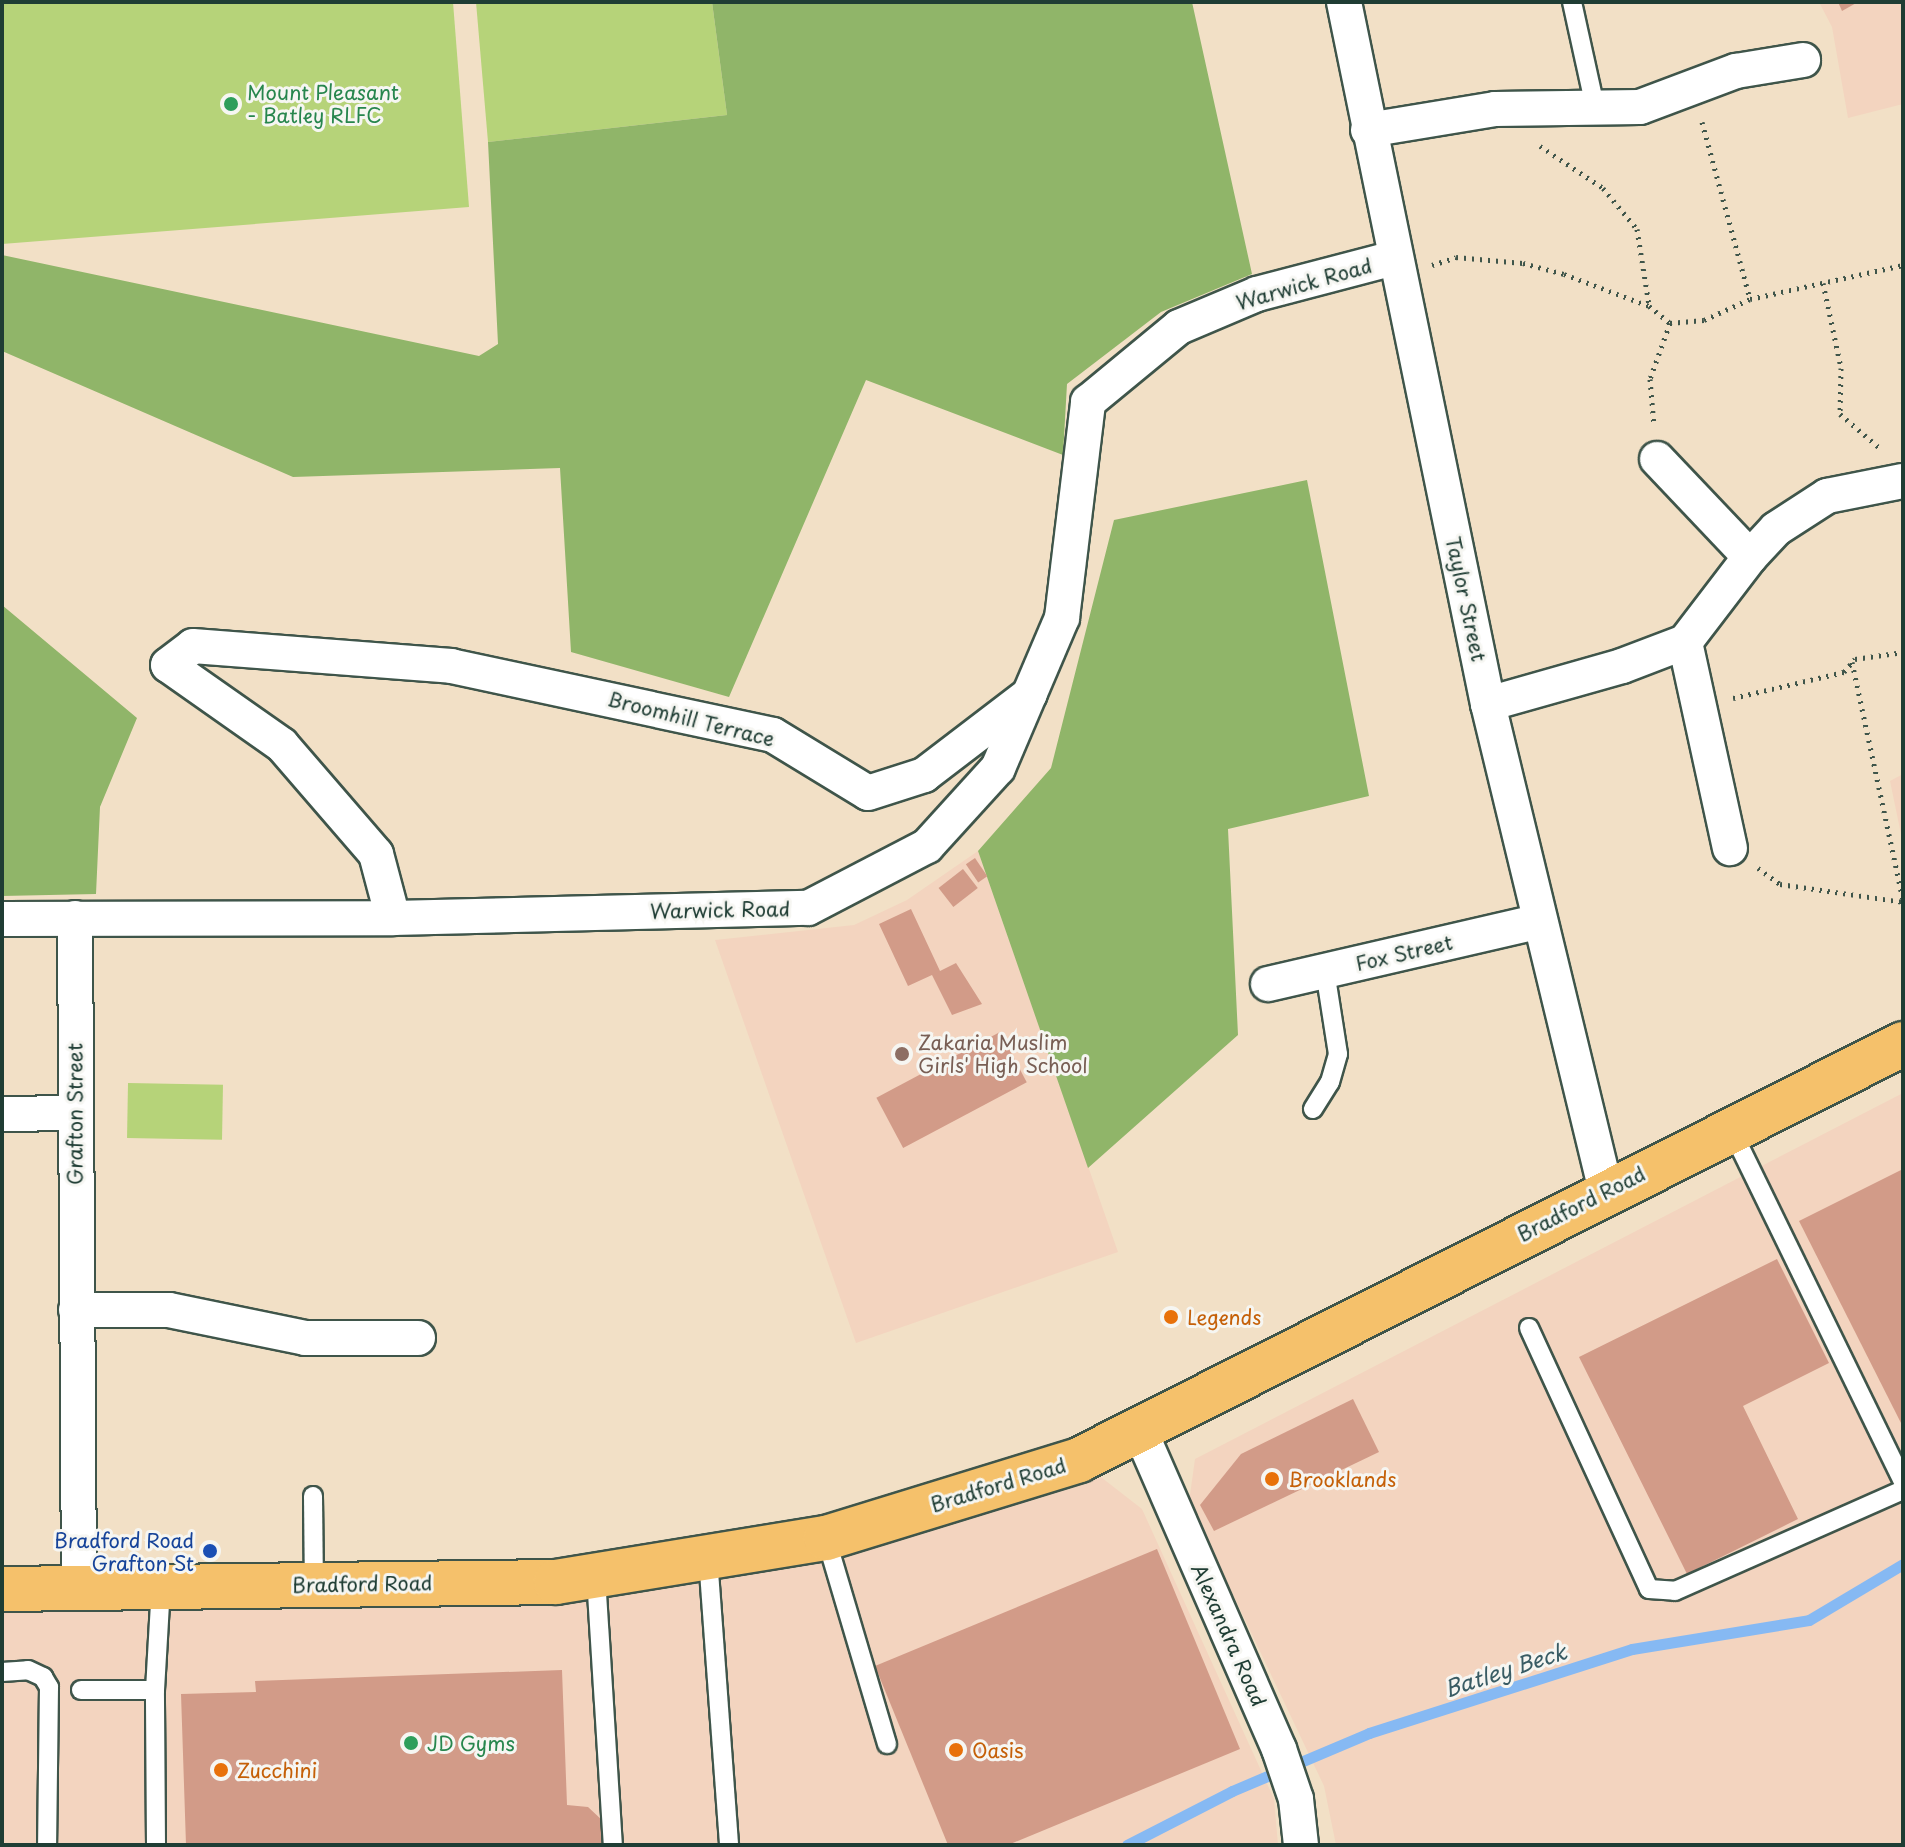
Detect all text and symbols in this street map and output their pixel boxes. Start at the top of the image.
place label: Mount Pleasant - Batley RLFC [247,80,398,127]
marker: Mount Pleasant - Batley RLFC [222,95,240,113]
street label: Warwick Road [1233,253,1375,315]
street label: Taylor Street [1441,534,1491,664]
street label: Broomhill Terrace [605,687,777,751]
street label: Warwick Road [650,897,790,923]
street label: Fox Street [1353,930,1455,976]
place label: Zakaria Muslim Girls' High School [918,1030,1089,1077]
street label: Grafton Street [63,1043,87,1185]
marker: Zakaria Muslim Girls' High School [893,1045,911,1063]
street label: Bradford Road [1513,1161,1649,1247]
place label: Legends [1187,1305,1261,1329]
marker: Legends [1162,1308,1180,1326]
street label: Bradford Road [927,1453,1069,1517]
place label: Brooklands [1288,1467,1396,1491]
marker: Brooklands [1263,1470,1281,1488]
place label: Bradford Road Grafton St [53,1528,194,1575]
marker: Bradford Road Grafton St [201,1542,219,1560]
street label: Alexandra Road [1187,1560,1271,1710]
street label: Bradford Road [291,1571,433,1597]
water label: Batley Beck [1440,1637,1570,1701]
place label: JD Gyms [427,1731,517,1755]
marker: JD Gyms [402,1734,420,1752]
place label: Oasis [972,1738,1023,1762]
marker: Oasis [947,1741,965,1759]
place label: Zucchini [237,1758,317,1782]
marker: Zucchini [212,1761,230,1779]

